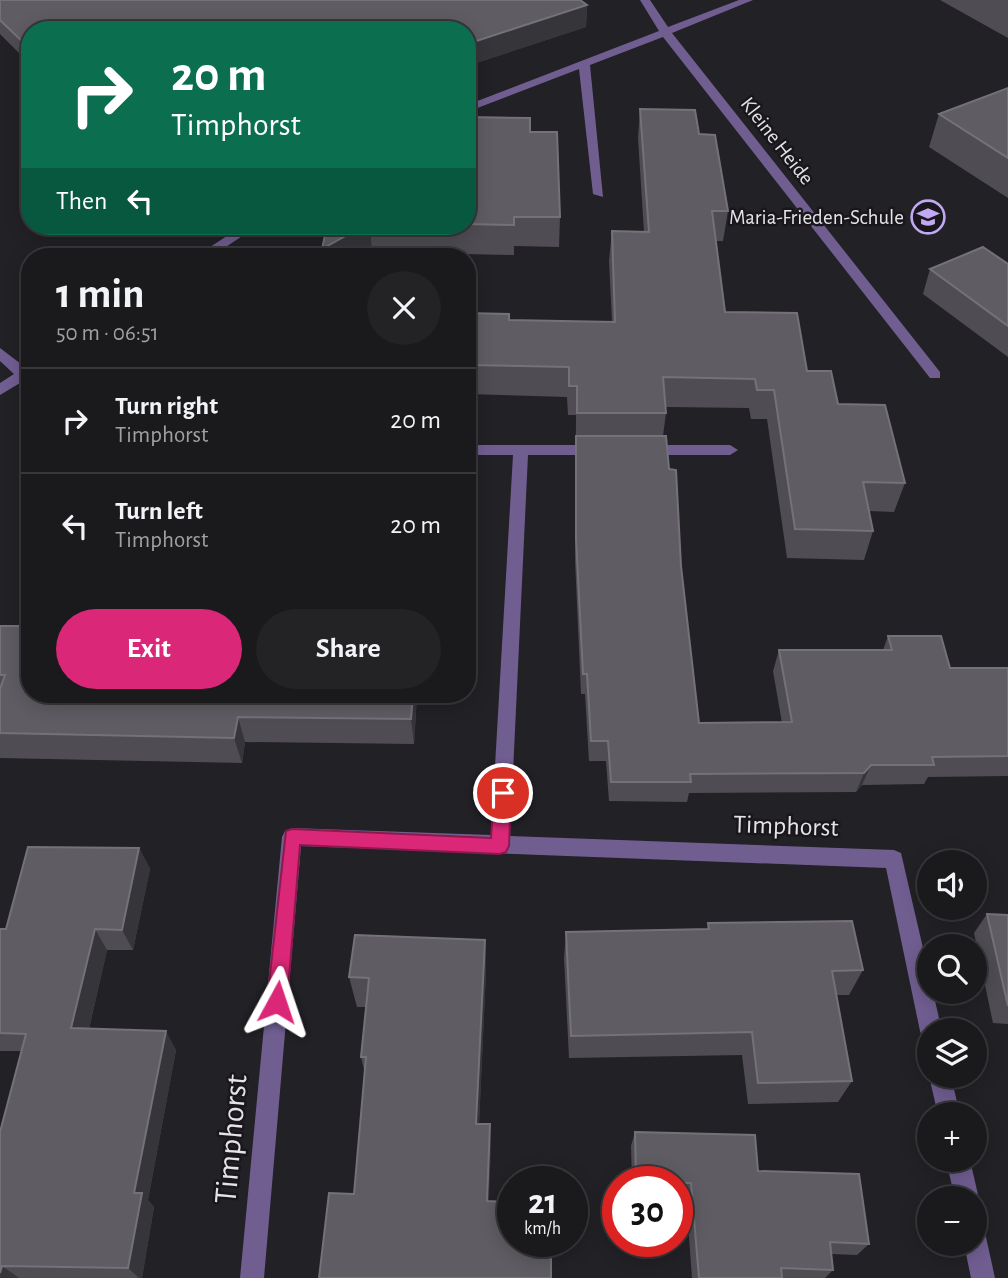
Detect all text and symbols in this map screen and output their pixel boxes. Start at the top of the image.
icon: right [56,49,147,140]
text: 20 m [171,51,267,100]
street label: Kleine Heide [736,93,818,189]
text: Timphorst [171,109,301,141]
icon: left [121,182,159,220]
text: Then [56,188,107,214]
school or university icon: Maria-Frieden-Schule [909,198,947,236]
place label: Maria-Frieden-Schule [729,207,904,228]
button: close [367,271,441,345]
text: 1 min [56,273,145,315]
text: 50 m · 06:51 [56,322,159,345]
text: Turn right [115,393,218,419]
icon: right [56,402,94,440]
text: 20 m [390,407,441,433]
text: Timphorst [115,424,208,447]
text: Turn left [115,498,203,524]
icon: left [56,507,94,545]
text: 20 m [390,512,441,538]
text: Timphorst [115,529,208,552]
button: Exit [56,609,242,689]
button: Share [256,609,441,689]
pin [473,763,533,823]
icon: arrive [484,774,522,812]
street label: Timphorst [733,811,839,841]
map controls [917,850,987,1256]
button: sound [917,850,987,920]
button: search [917,934,987,1004]
position arrow [240,965,314,1039]
button: layers [917,1018,987,1088]
street label: Timphorst [209,1073,253,1205]
button: + [917,1102,987,1172]
speed limit sign: 30 [602,1166,693,1257]
text: 21 [528,1185,557,1220]
button: − [917,1186,987,1256]
text: km/h [524,1220,561,1238]

